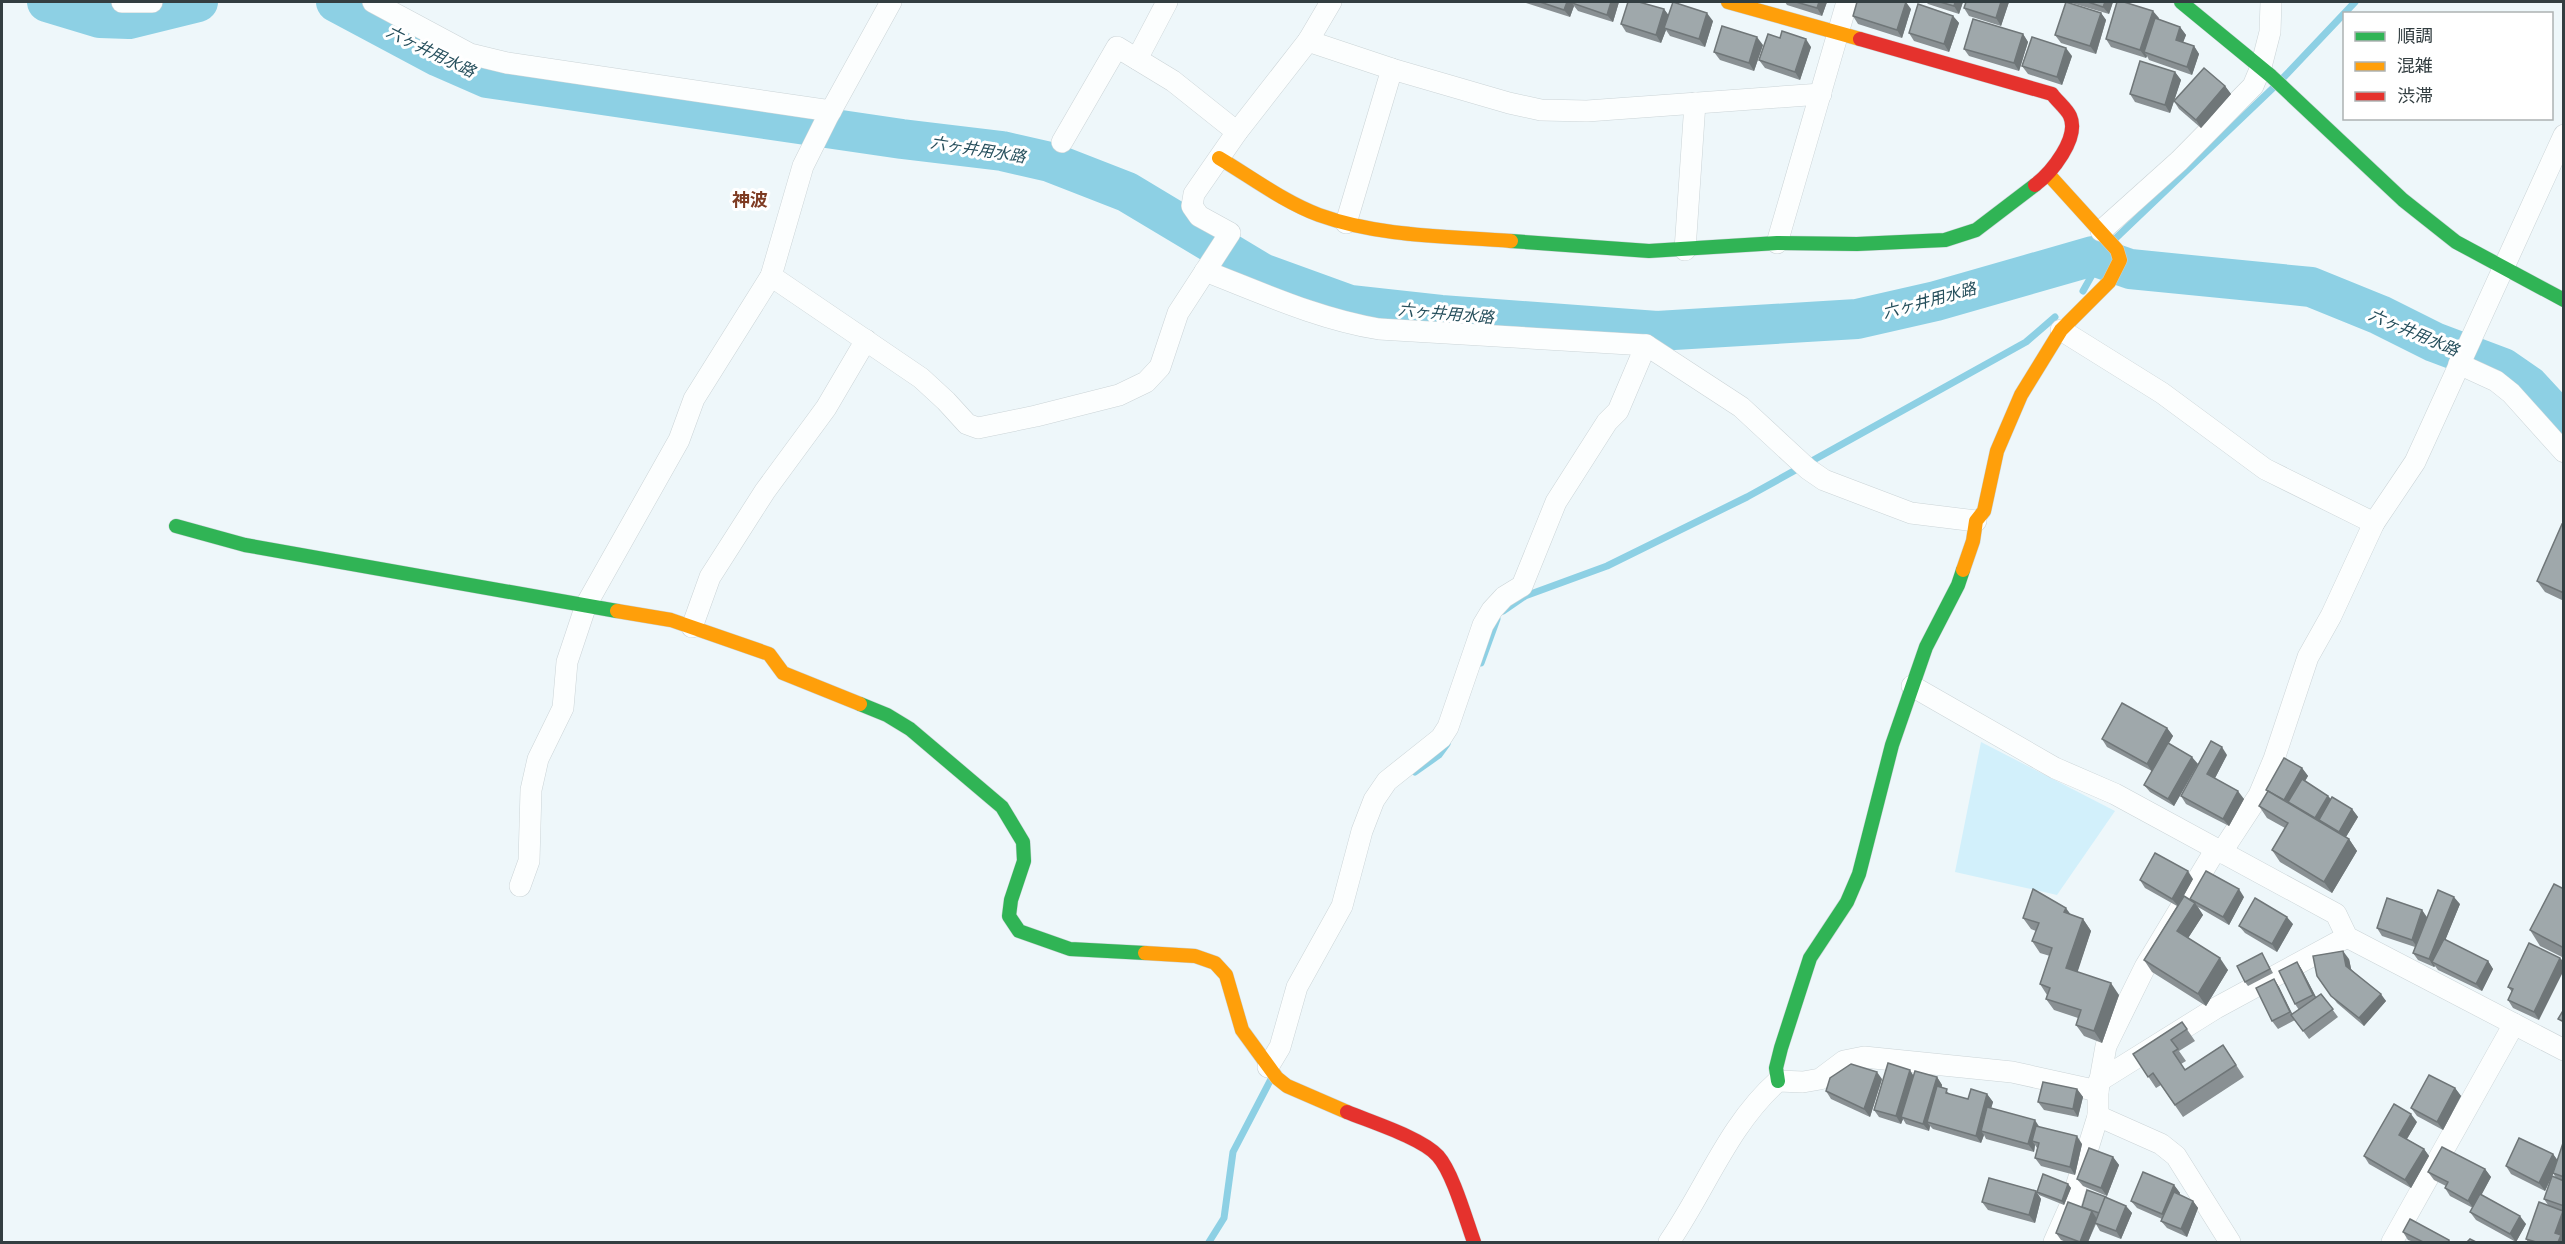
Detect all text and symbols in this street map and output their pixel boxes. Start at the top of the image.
legend [2343,12,2553,120]
water label: 六ヶ井用水路 [383,18,482,83]
text: 順調 [2397,21,2433,47]
text: 混雑 [2397,51,2433,77]
text: 渋滞 [2397,81,2433,107]
water label: 六ヶ井用水路 [929,129,1029,168]
district label: 神波 [732,185,768,211]
water label: 六ヶ井用水路 [1879,275,1980,323]
water label: 六ヶ井用水路 [1397,296,1497,328]
water label: 六ヶ井用水路 [2366,301,2465,362]

